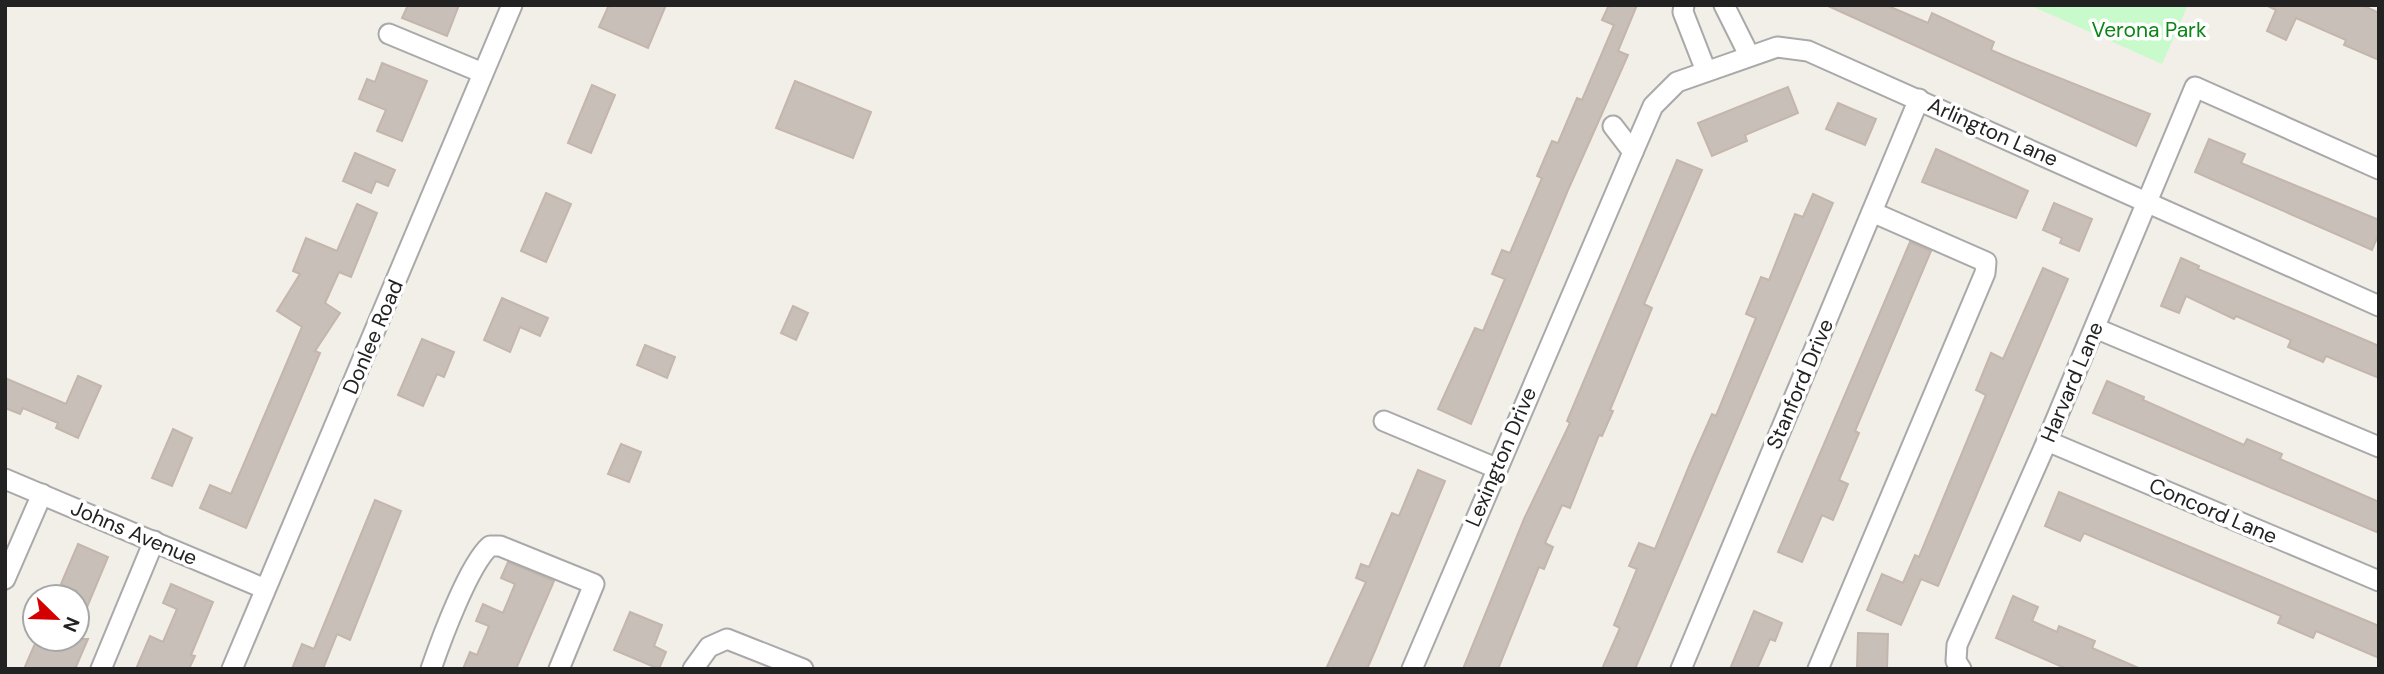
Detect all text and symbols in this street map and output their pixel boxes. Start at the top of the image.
park label: Verona Park [2092,16,2207,44]
street label: Arlington Lane [1923,91,2063,173]
street label: Donlee Road [336,275,410,399]
street label: Stanford Drive [1760,315,1840,453]
street label: Harvard Lane [2034,318,2110,446]
street label: Lexington Drive [1459,383,1543,531]
street label: Concord Lane [2145,471,2281,551]
street label: Johns Avenue [67,494,201,572]
north arrow [21,583,91,653]
text: N [57,613,85,636]

